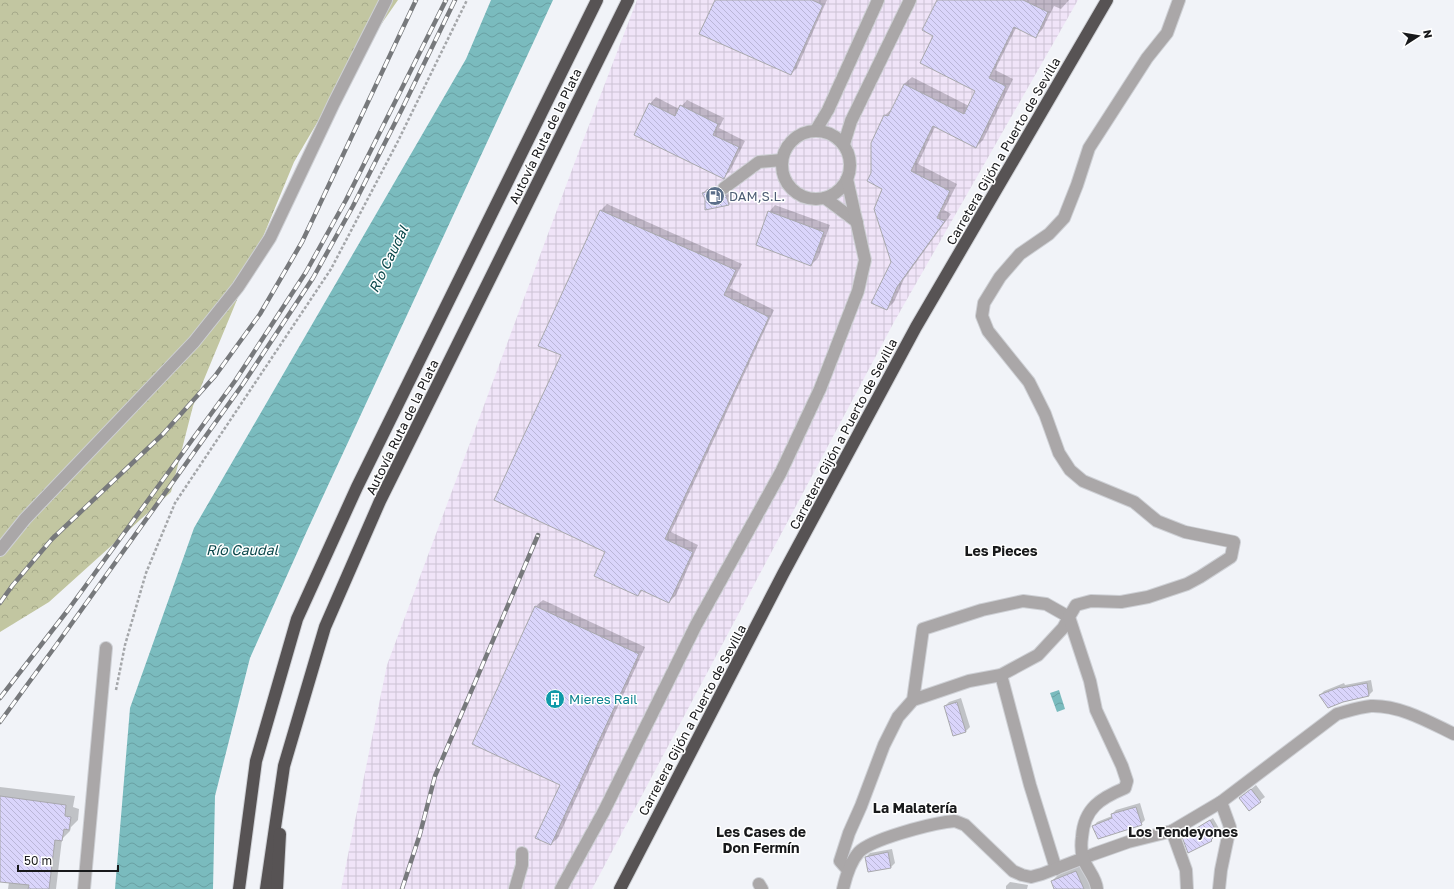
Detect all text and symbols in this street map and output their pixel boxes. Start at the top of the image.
north arrow [1398,16,1438,56]
text: N [1421,28,1435,39]
street label: Carretera Gijón a Puerto de Sevilla [943,54,1063,248]
street label: Autovía Ruta de la Plata [505,66,585,206]
fuel station icon: DAM,S.L. [704,185,726,207]
place label: DAM,S.L. [729,188,785,204]
water label: Río Caudal [365,222,412,295]
street label: Carretera Gijón a Puerto de Sevilla [786,336,900,532]
street label: Autovía Ruta de la Plata [362,357,442,497]
water label: Río Caudal [206,541,279,558]
district label: Les Pieces [964,542,1038,559]
street label: Carretera Gijón a Puerto de Sevilla [635,622,749,818]
building icon: Mieres Rail [544,688,566,710]
place label: Mieres Rail [569,691,638,707]
district label: La Malatería [873,799,957,816]
district label: Les Cases de Don Fermín [716,823,806,856]
district label: Los Tendeyones [1128,823,1238,840]
scale bar [18,847,118,873]
text: 50 m [24,853,52,868]

